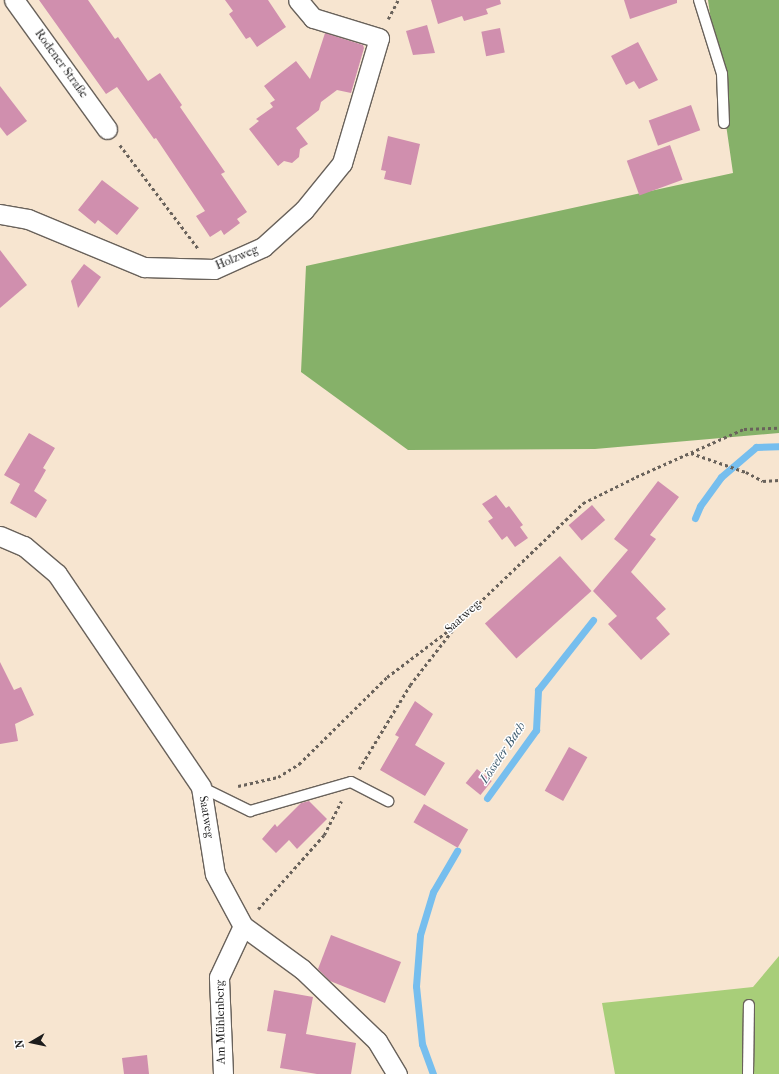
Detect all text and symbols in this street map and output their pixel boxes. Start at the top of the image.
street label: Rodener Straße [31,27,91,101]
street label: Holzweg [213,243,261,273]
street label: Saatweg [442,597,484,637]
water label: Lösseler Bach [477,719,529,787]
street label: Saatweg [196,795,216,839]
street label: Am Mühlenberg [213,980,229,1064]
north arrow [12,1022,52,1062]
text: N [13,1039,27,1049]

